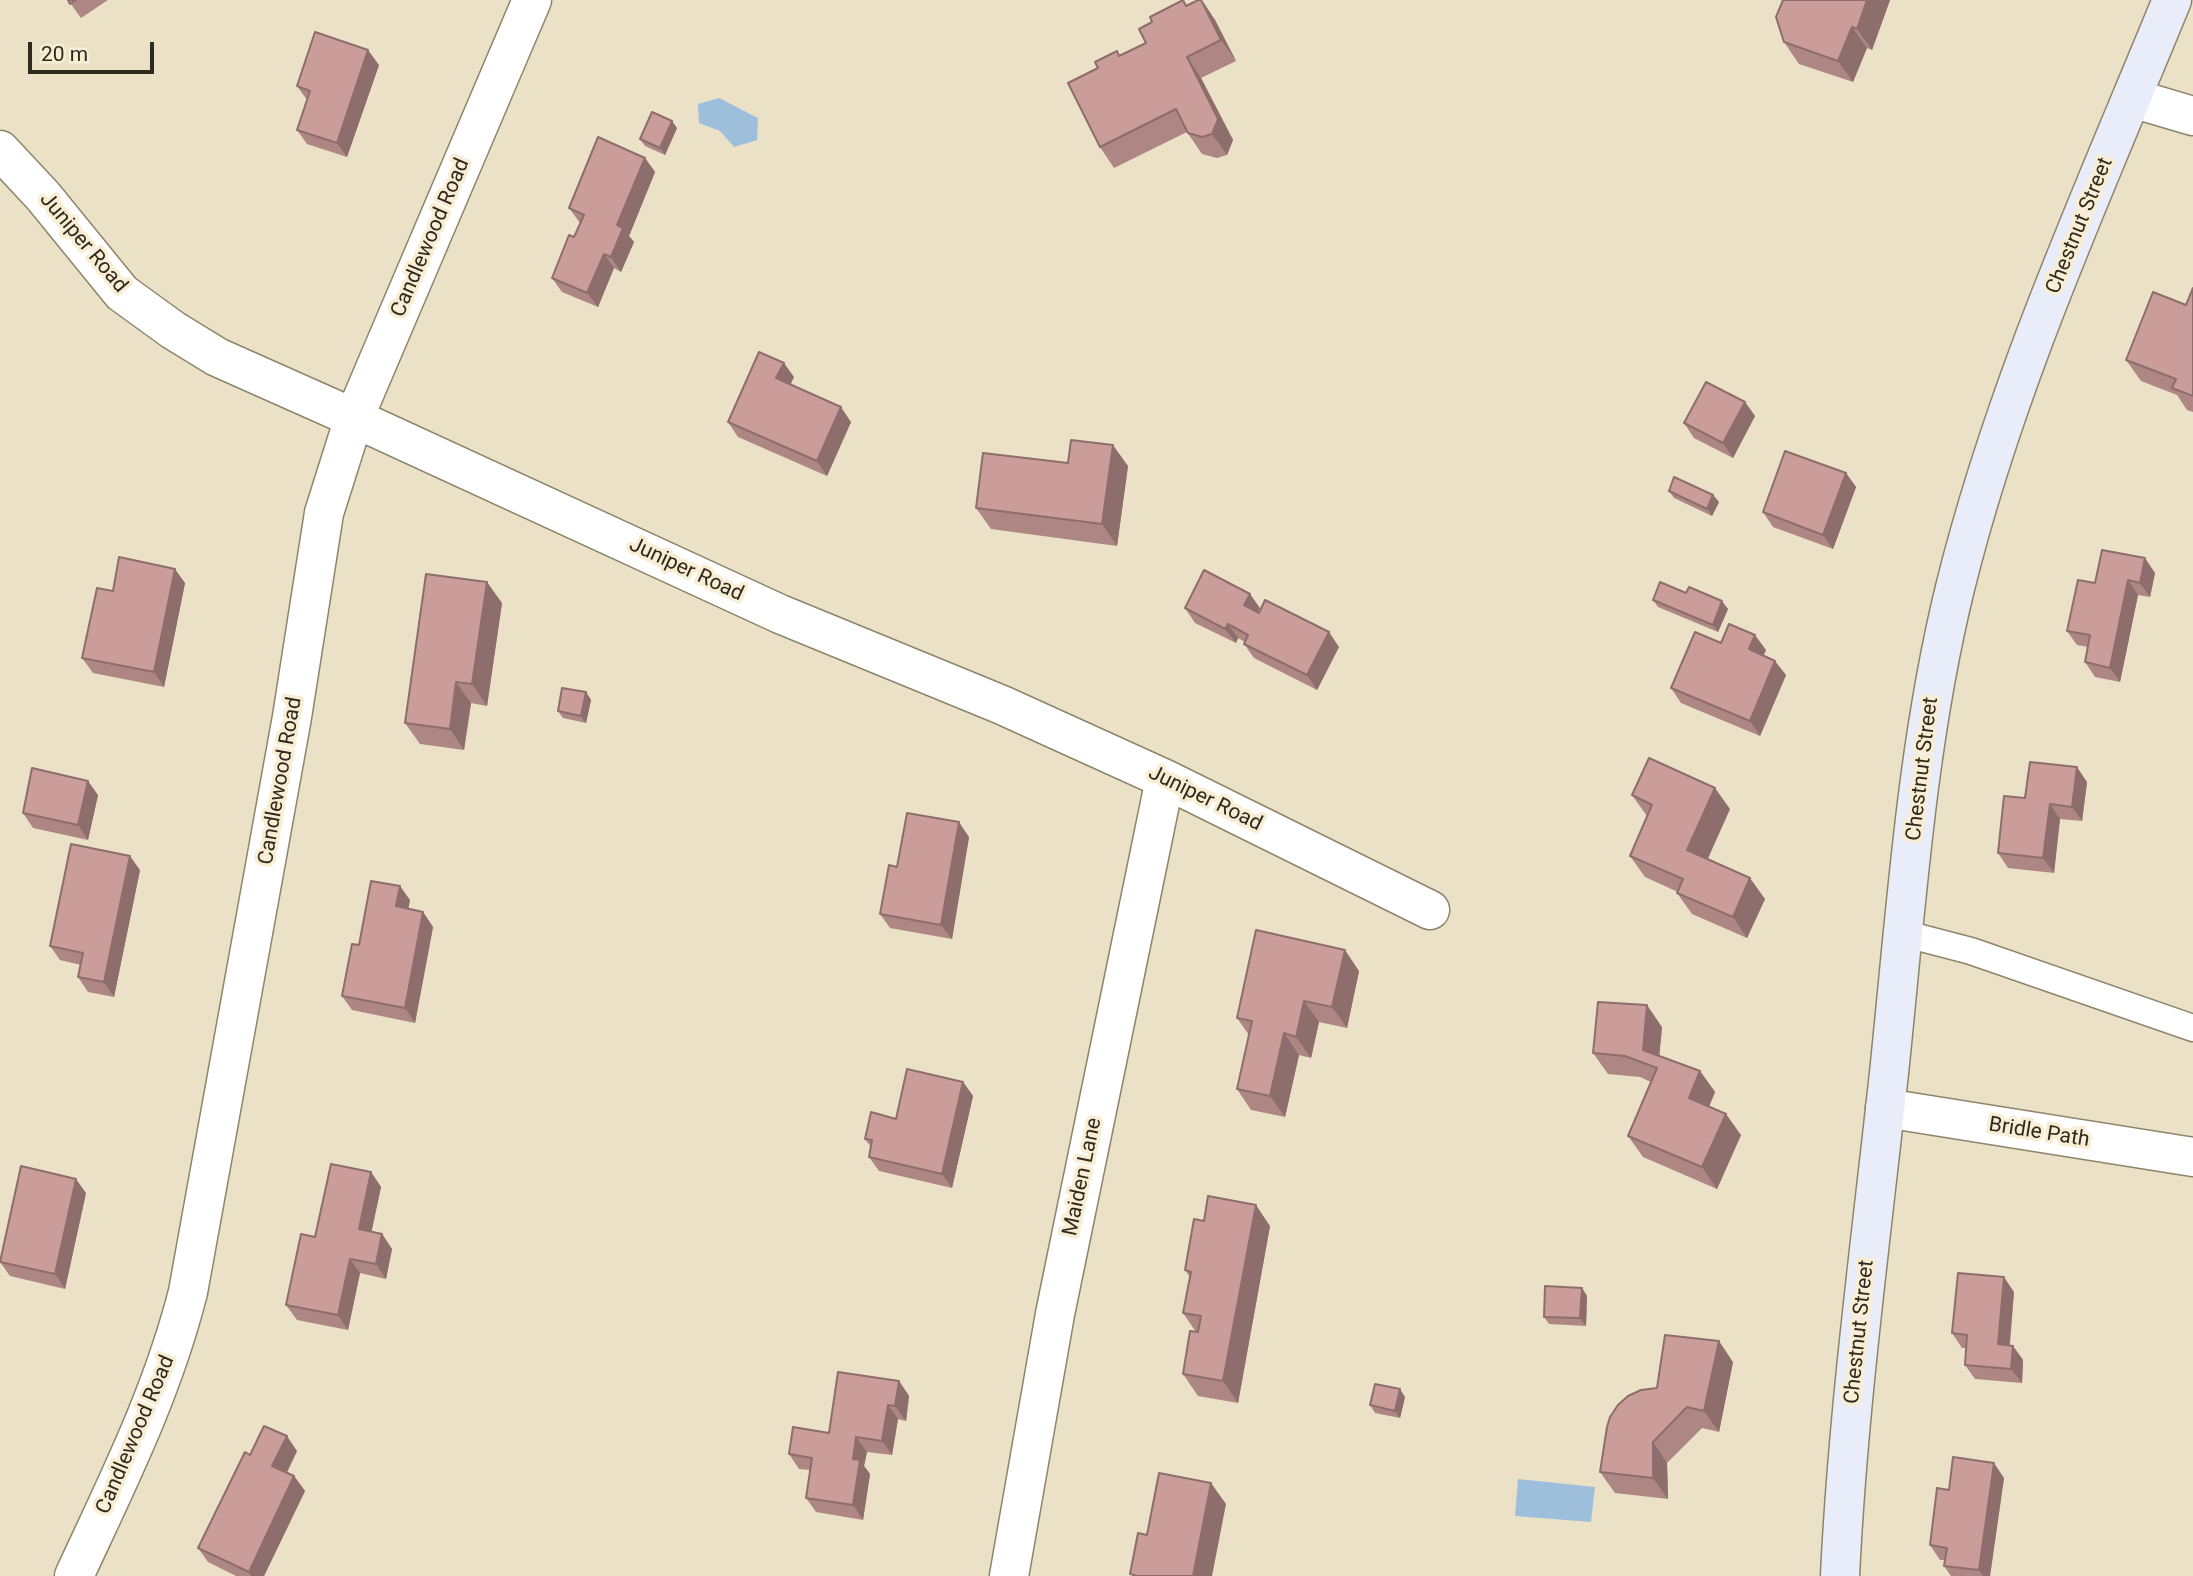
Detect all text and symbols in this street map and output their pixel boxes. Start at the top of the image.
scale bar [32,28,158,72]
text: 20 m [41,42,88,66]
street label: Chestnut Street [2041,154,2119,298]
street label: Candlewood Road [386,155,476,321]
street label: Juniper Road [34,188,132,298]
street label: Juniper Road [625,533,747,607]
street label: Candlewood Road [254,695,308,867]
street label: Chestnut Street [1902,696,1944,842]
street label: Juniper Road [1144,761,1266,837]
street label: Bridle Path [1987,1113,2091,1153]
street label: Maiden Lane [1058,1116,1108,1238]
street label: Chestnut Street [1840,1259,1880,1405]
street label: Candlewood Road [91,1352,181,1518]

